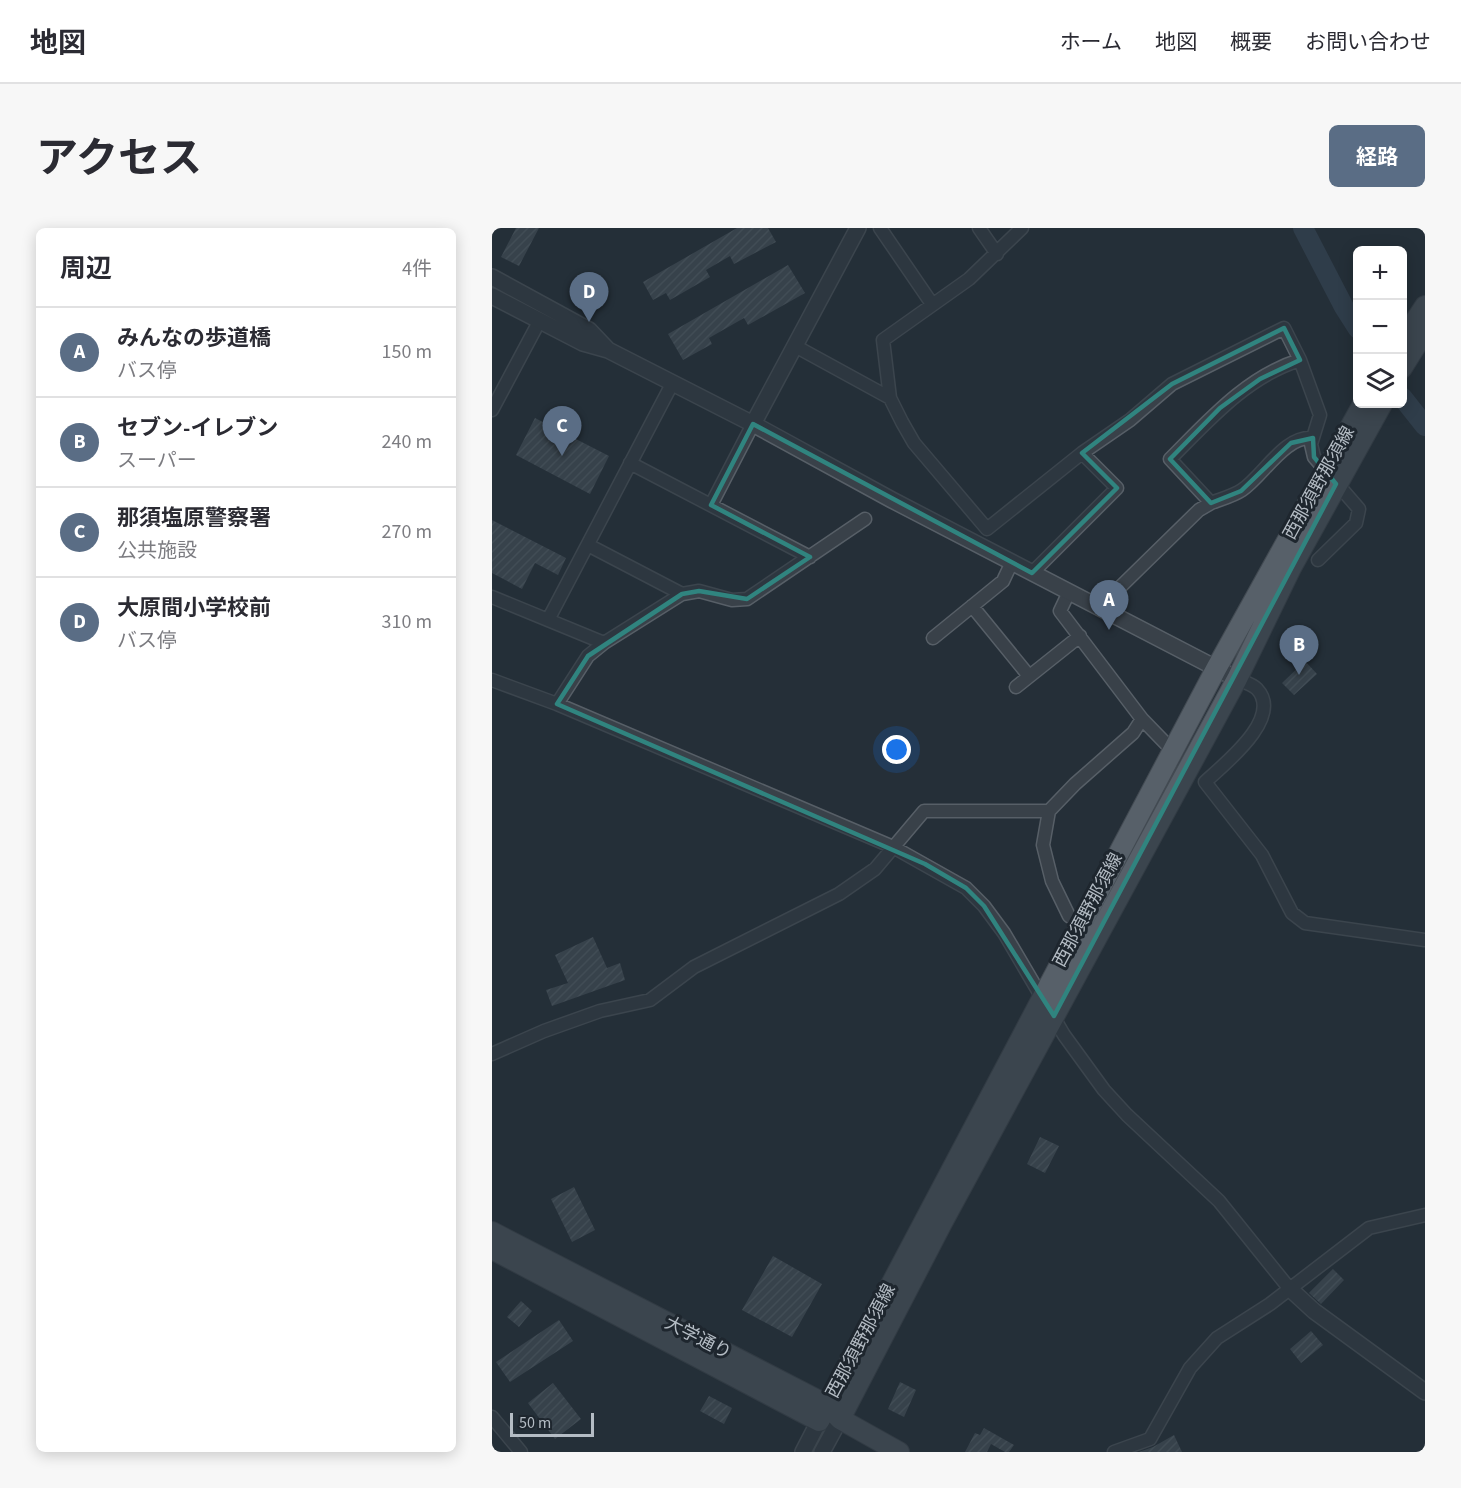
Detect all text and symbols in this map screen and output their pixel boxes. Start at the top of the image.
text: 地図 [30,23,86,63]
text: ホーム [1060,27,1122,57]
text: 地図 [1155,27,1197,57]
text: 概要 [1230,27,1272,57]
text: お問い合わせ [1305,27,1431,57]
button: 経路 [1329,125,1425,187]
text: アクセス [36,129,202,189]
map controls [1353,246,1407,408]
button: + [1353,246,1407,300]
text: 周辺 [60,250,112,287]
text: 4件 [402,255,432,283]
pin: D [570,272,608,322]
button: − [1353,300,1407,354]
text: みんなの歩道橋 [117,322,271,354]
text: A [74,338,85,366]
text: 150 m [382,338,432,366]
button: layers [1353,354,1407,408]
text: バス停 [117,357,177,385]
pin: C [542,406,582,456]
text: セブン-イレブン [117,412,278,444]
street label: 西那須野那須線 [1278,422,1360,544]
text: B [73,428,86,456]
text: 240 m [382,428,432,456]
text: スーパー [117,447,197,475]
text: 那須塩原警察署 [117,502,271,534]
text: C [74,518,85,546]
text: 270 m [382,518,432,546]
text: 公共施設 [117,537,197,565]
pin: A [1090,580,1128,630]
text: 大原間小学校前 [117,592,271,624]
text: D [73,608,86,636]
text: 310 m [382,608,432,636]
pin: B [1280,626,1318,675]
text: バス停 [117,627,177,655]
your location [882,735,911,764]
street label: 西那須野那須線 [1047,849,1129,971]
street label: 西那須野那須線 [820,1280,902,1402]
street label: 大学通り [660,1311,736,1365]
scale bar [510,1410,594,1438]
text: 50 m [519,1412,551,1434]

